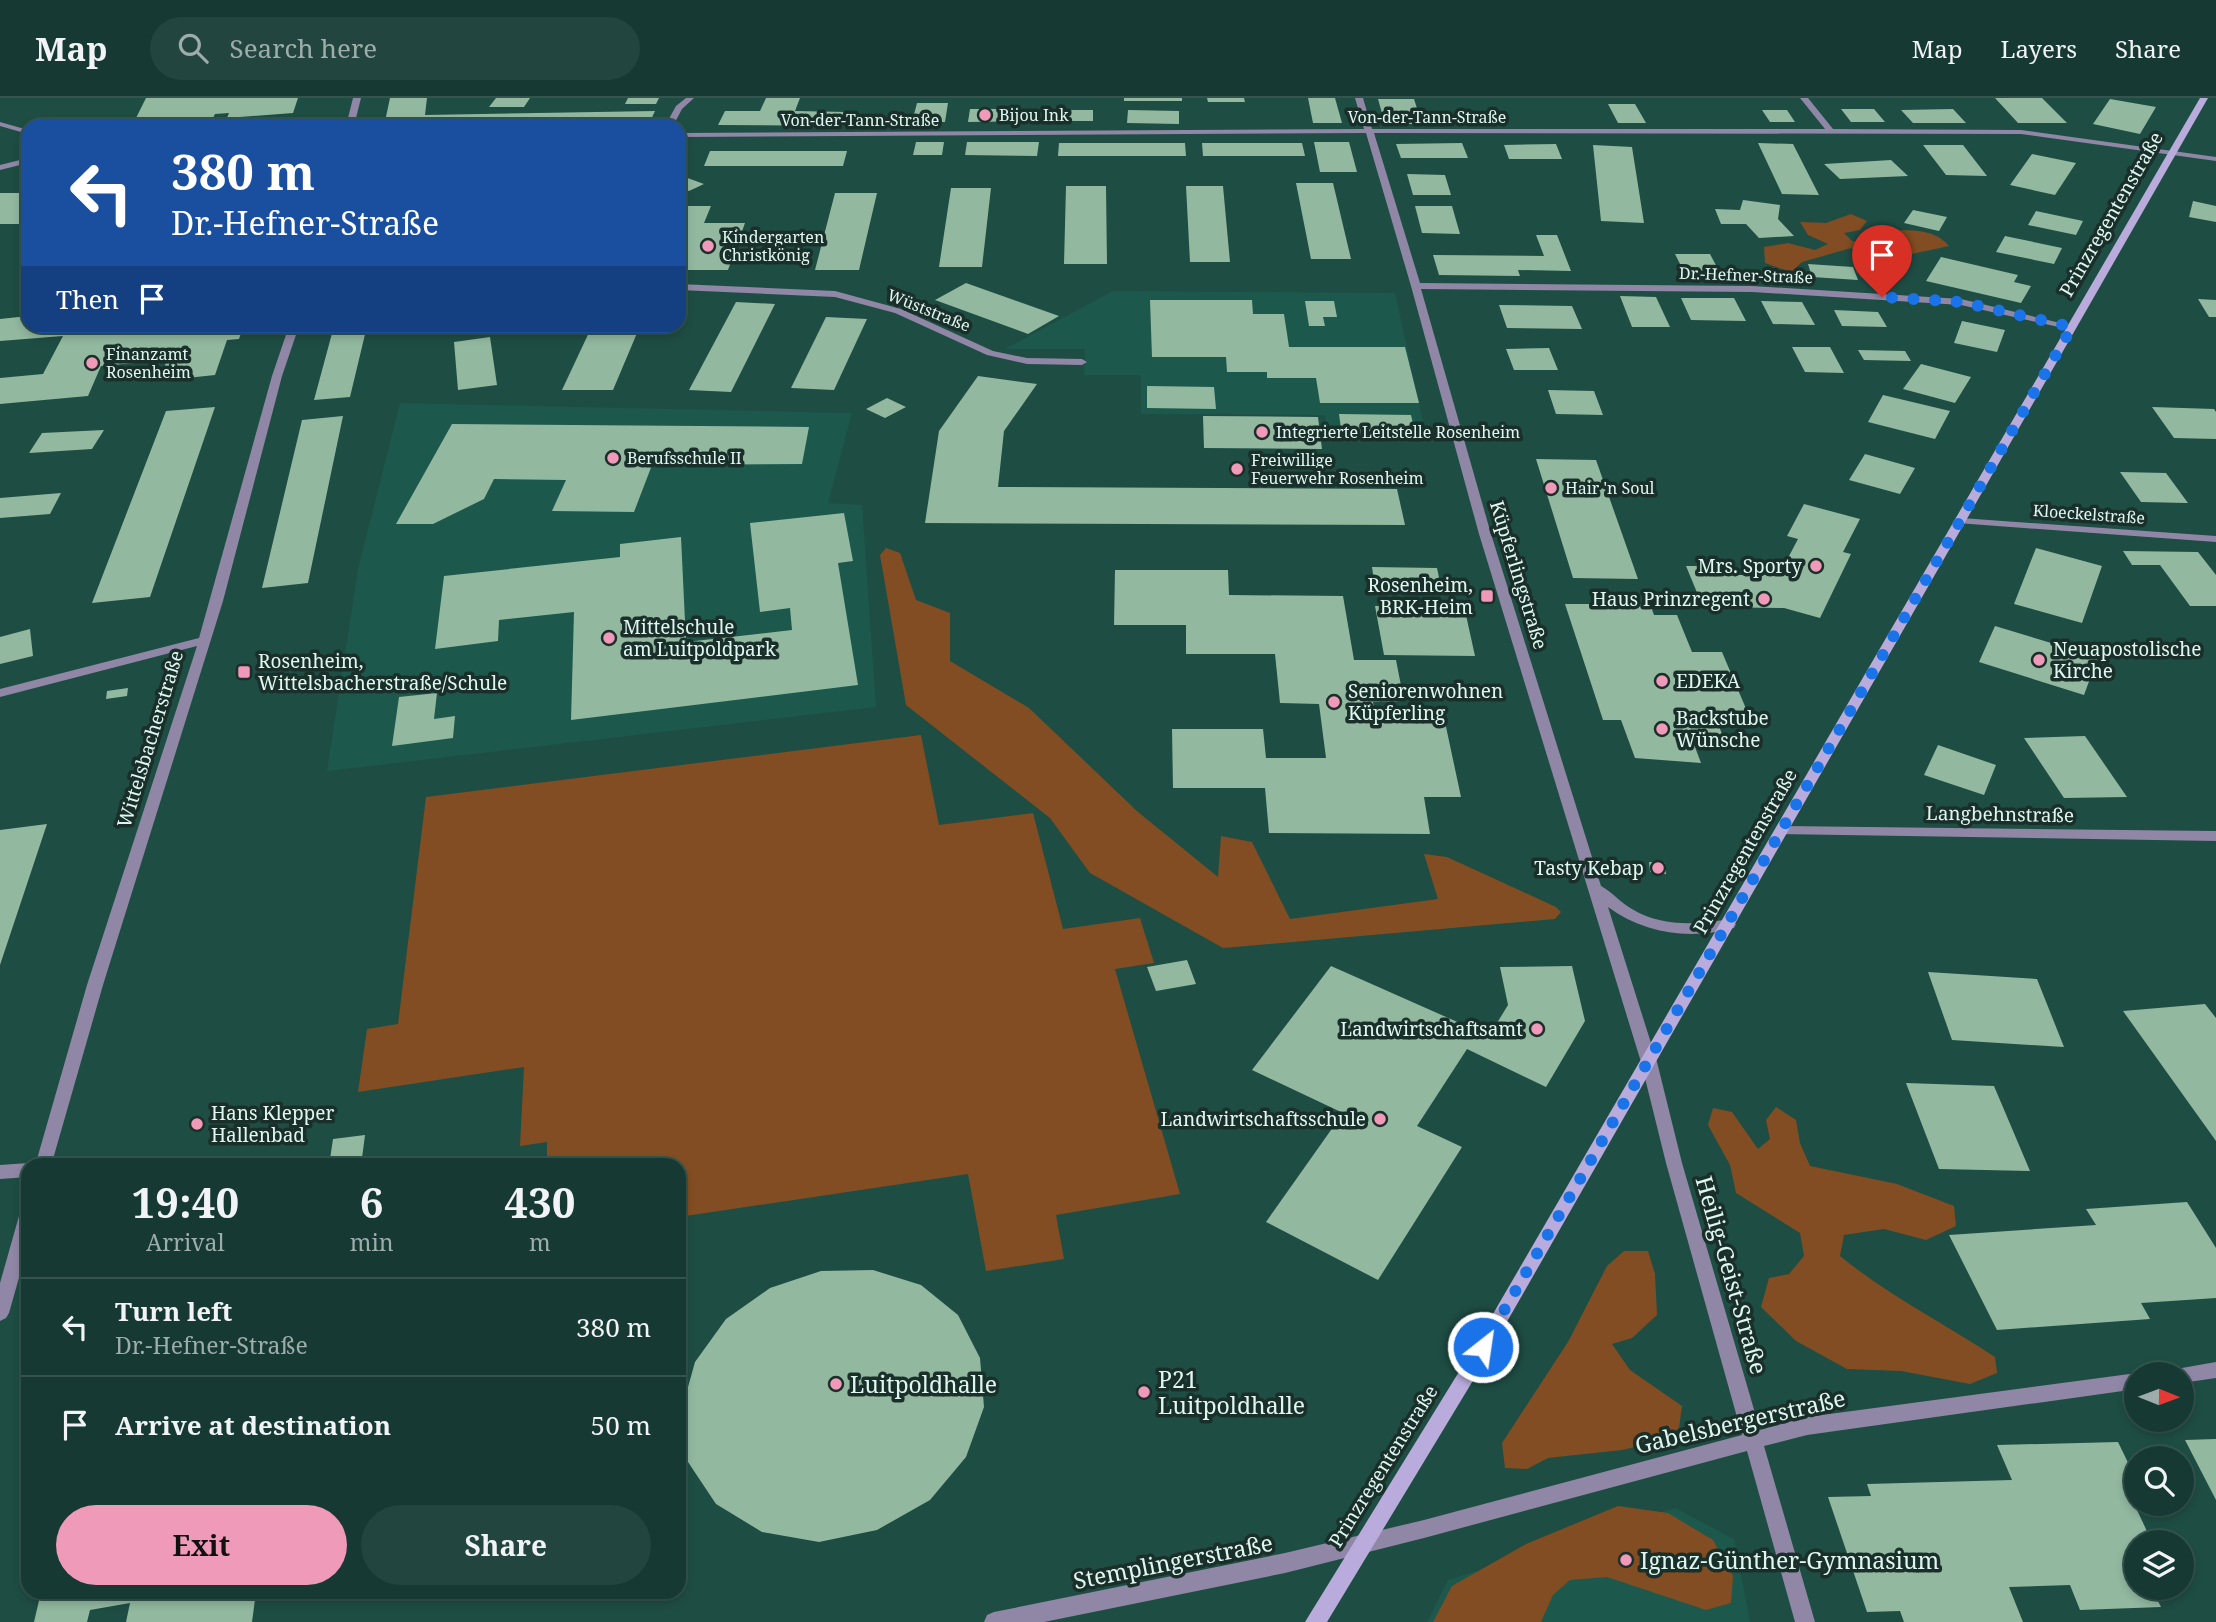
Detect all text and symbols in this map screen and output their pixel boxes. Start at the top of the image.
search box [150,17,640,80]
text: Map [35,26,108,71]
icon: search [174,29,212,67]
text: Search here [230,30,377,66]
text: Map [1912,32,1963,65]
text: Layers [2001,32,2077,65]
text: Share [2115,32,2181,65]
place label: Bijou Ink [999,104,1069,126]
street label: Von-der-Tann-Straße [1348,106,1506,128]
marker: Bijou Ink [977,107,993,123]
street label: Von-der-Tann-Straße [781,109,939,131]
street label: Prinzregentenstraße [2053,127,2169,301]
text: 380 m [171,138,315,204]
icon: left [56,147,147,238]
text: Dr.-Hefner-Straße [171,201,439,244]
pin [1852,225,1912,297]
place label: Kindergarten Christkönig [722,226,824,266]
icon: arrive [1863,236,1901,274]
marker: Kindergarten Christkönig [700,238,716,254]
street label: Dr.-Hefner-Straße [1679,262,1813,288]
icon: arrive [133,280,171,318]
text: Then [56,281,119,317]
street label: Wüststraße [884,283,974,337]
place label: Finanzamt Rosenheim [106,343,191,383]
marker: Finanzamt Rosenheim [84,355,100,371]
place label: Integrierte Leitstelle Rosenheim [1276,421,1520,443]
marker: Integrierte Leitstelle Rosenheim [1254,424,1270,440]
place label: Berufsschule II [627,447,742,469]
place label: Freiwillige Feuerwehr Rosenheim [1251,449,1424,489]
marker: Berufsschule II [605,450,621,466]
marker: Freiwillige Feuerwehr Rosenheim [1229,461,1245,477]
place label: Hair 'n Soul [1565,477,1655,499]
marker: Hair 'n Soul [1543,480,1559,496]
street label: Küpferlingstraße [1484,497,1554,653]
street label: Kloeckelstraße [2032,499,2146,529]
place label: Mrs. Sporty [1698,553,1802,579]
marker: Mrs. Sporty [1808,558,1824,574]
place label: Rosenheim, BRK-Heim [1368,572,1473,620]
place label: Haus Prinzregent [1592,586,1750,612]
marker: Rosenheim, BRK-Heim [1479,588,1495,604]
marker: Haus Prinzregent [1756,591,1772,607]
place label: Mittelschule am Luitpoldpark [623,614,777,662]
marker: Mittelschule am Luitpoldpark [601,630,617,646]
place label: Neuapostolische Kirche [2053,636,2201,684]
street label: Wittelsbacherstraße [111,647,189,831]
place label: Rosenheim, Wittelsbacherstraße/Schule [258,648,507,696]
marker: Neuapostolische Kirche [2031,652,2047,668]
marker: Rosenheim, Wittelsbacherstraße/Schule [236,664,252,680]
place label: EDEKA [1676,668,1741,694]
marker: EDEKA [1654,673,1670,689]
place label: Seniorenwohnen Küpferling [1348,678,1503,726]
marker: Seniorenwohnen Küpferling [1326,694,1342,710]
place label: Backstube Wünsche [1676,705,1769,753]
marker: Backstube Wünsche [1654,721,1670,737]
street label: Prinzregentenstraße [1687,764,1803,938]
street label: Langbehnstraße [1926,800,2074,828]
place label: Tasty Kebap [1534,855,1644,881]
marker: Tasty Kebap [1650,860,1666,876]
place label: Landwirtschaftsamt [1340,1016,1523,1042]
marker: Landwirtschaftsamt [1529,1021,1545,1037]
place label: Hans Klepper Hallenbad [211,1100,334,1148]
place label: Landwirtschaftsschule [1160,1106,1366,1132]
marker: Landwirtschaftsschule [1372,1111,1388,1127]
marker: Hans Klepper Hallenbad [189,1116,205,1132]
street label: Heilig-Geist-Straße [1688,1172,1776,1378]
text: 19:40 [132,1173,239,1230]
text: 6 [360,1173,384,1230]
text: 430 [504,1173,575,1230]
text: Arrival [146,1226,225,1258]
text: min [350,1226,394,1258]
text: m [529,1226,551,1258]
text: Turn left [115,1293,232,1329]
icon: left [56,1308,94,1346]
text: 380 m [576,1309,651,1345]
position arrow [1446,1310,1520,1384]
text: Dr.-Hefner-Straße [115,1329,308,1361]
north arrow [2124,1362,2194,1432]
map controls [2124,1362,2194,1600]
place label: P21 Luitpoldhalle [1158,1363,1305,1421]
place label: Luitpoldhalle [850,1368,997,1400]
marker: Luitpoldhalle [828,1376,844,1392]
street label: Prinzregentenstraße [1323,1380,1443,1552]
street label: Gabelsbergerstraße [1632,1381,1848,1461]
marker: P21 Luitpoldhalle [1136,1384,1152,1400]
icon: arrive [56,1406,94,1444]
text: Arrive at destination [115,1407,391,1443]
text: 50 m [591,1407,651,1443]
button: search [2124,1446,2194,1516]
button: Exit [56,1505,347,1585]
button: Share [361,1505,651,1585]
street label: Stemplingerstraße [1071,1526,1275,1596]
button: layers [2124,1530,2194,1600]
place label: Ignaz-Günther-Gymnasium [1640,1544,1940,1576]
marker: Ignaz-Günther-Gymnasium [1618,1552,1634,1568]

